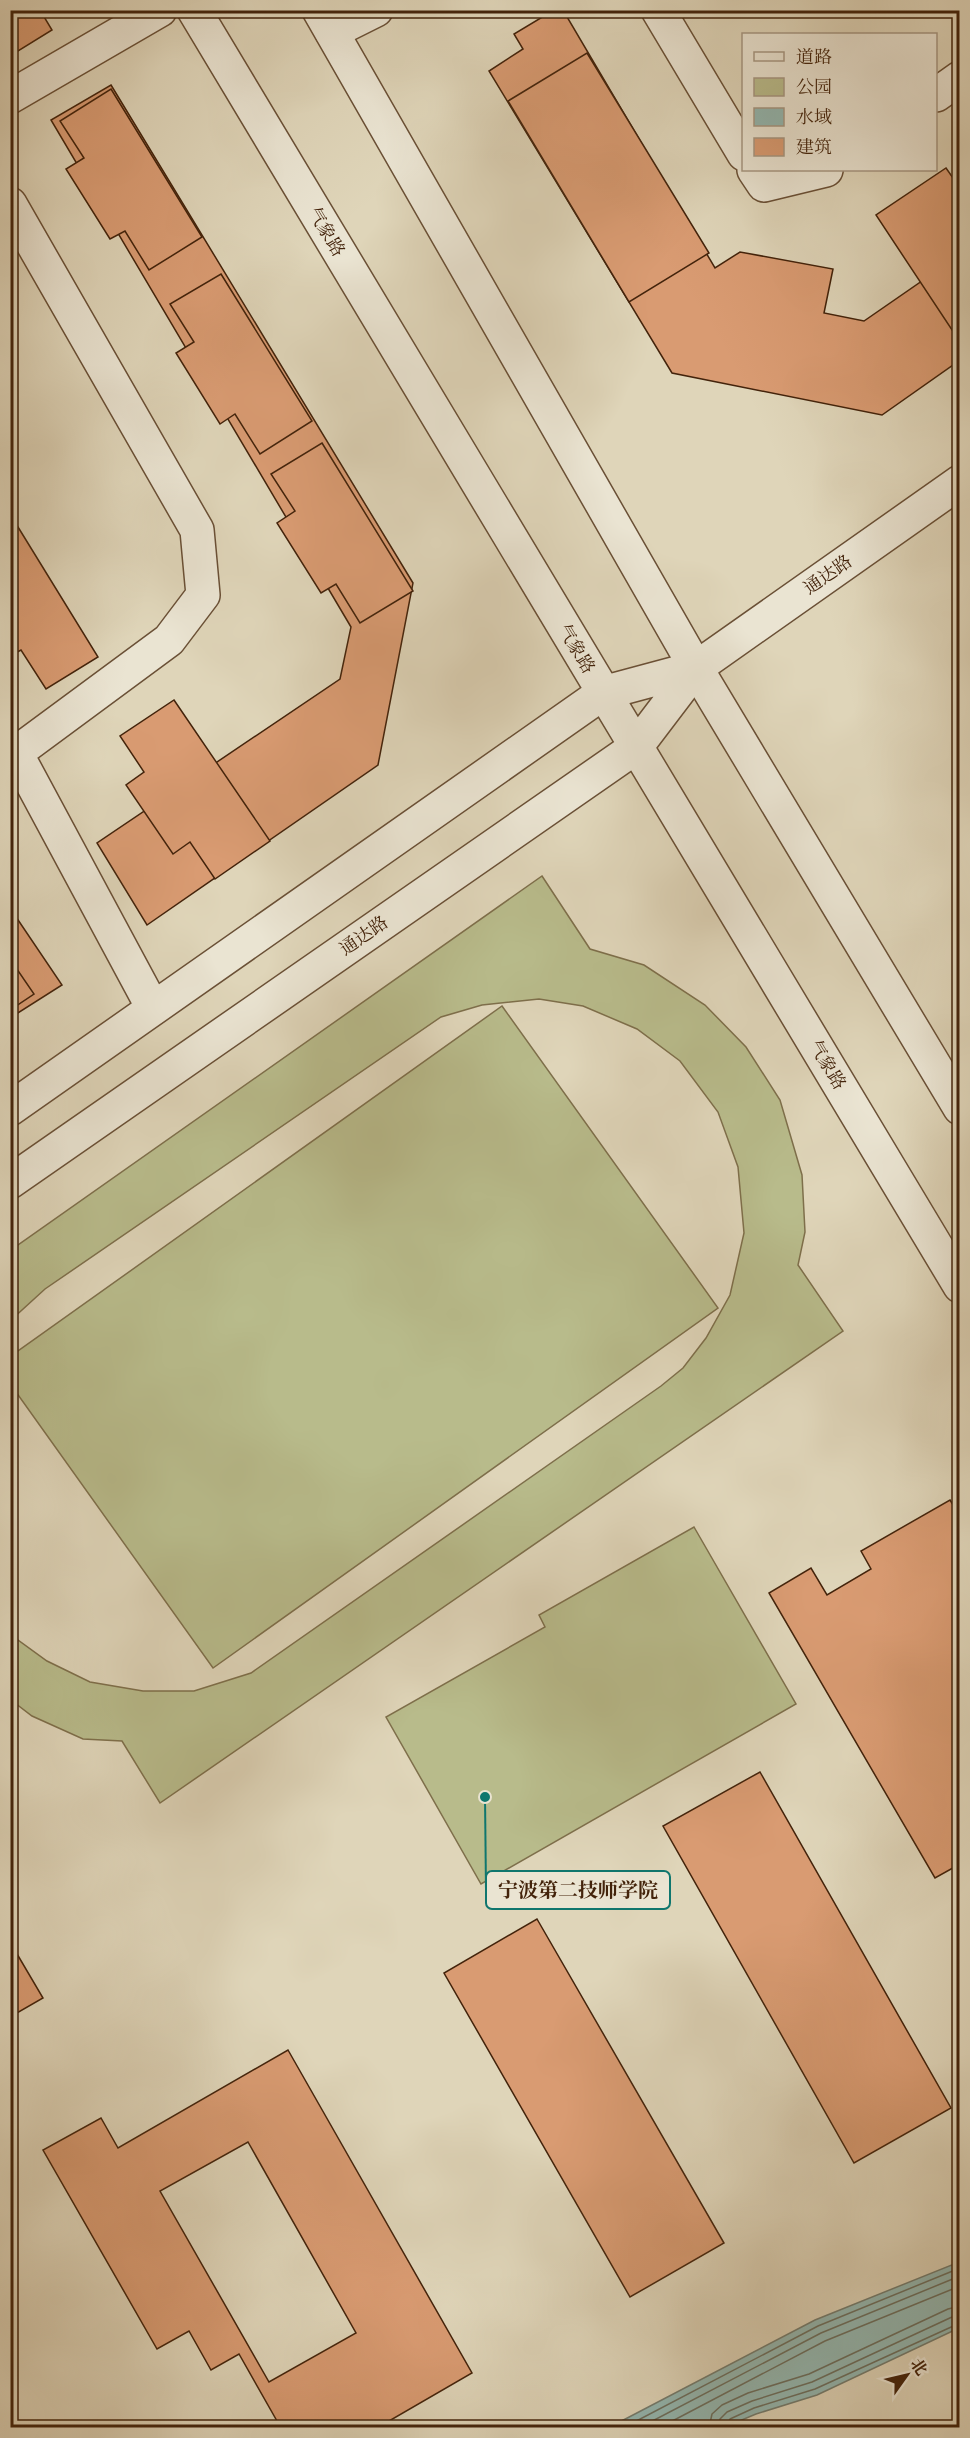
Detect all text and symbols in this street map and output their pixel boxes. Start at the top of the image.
legend [742,33,937,171]
text: 道路 [796,46,832,69]
text: 公园 [796,76,832,99]
text: 水域 [796,106,832,129]
text: 建筑 [796,136,832,159]
street label: 气象路 [302,203,350,261]
street label: 通达路 [799,550,857,600]
street label: 气象路 [552,620,600,678]
street label: 通达路 [335,911,393,961]
street label: 气象路 [803,1036,851,1094]
callout: 宁波第二技师学院 [486,1871,670,1909]
text: 宁波第二技师学院 [498,1878,658,1903]
north arrow [877,2345,937,2405]
text: 北 [906,2355,931,2379]

